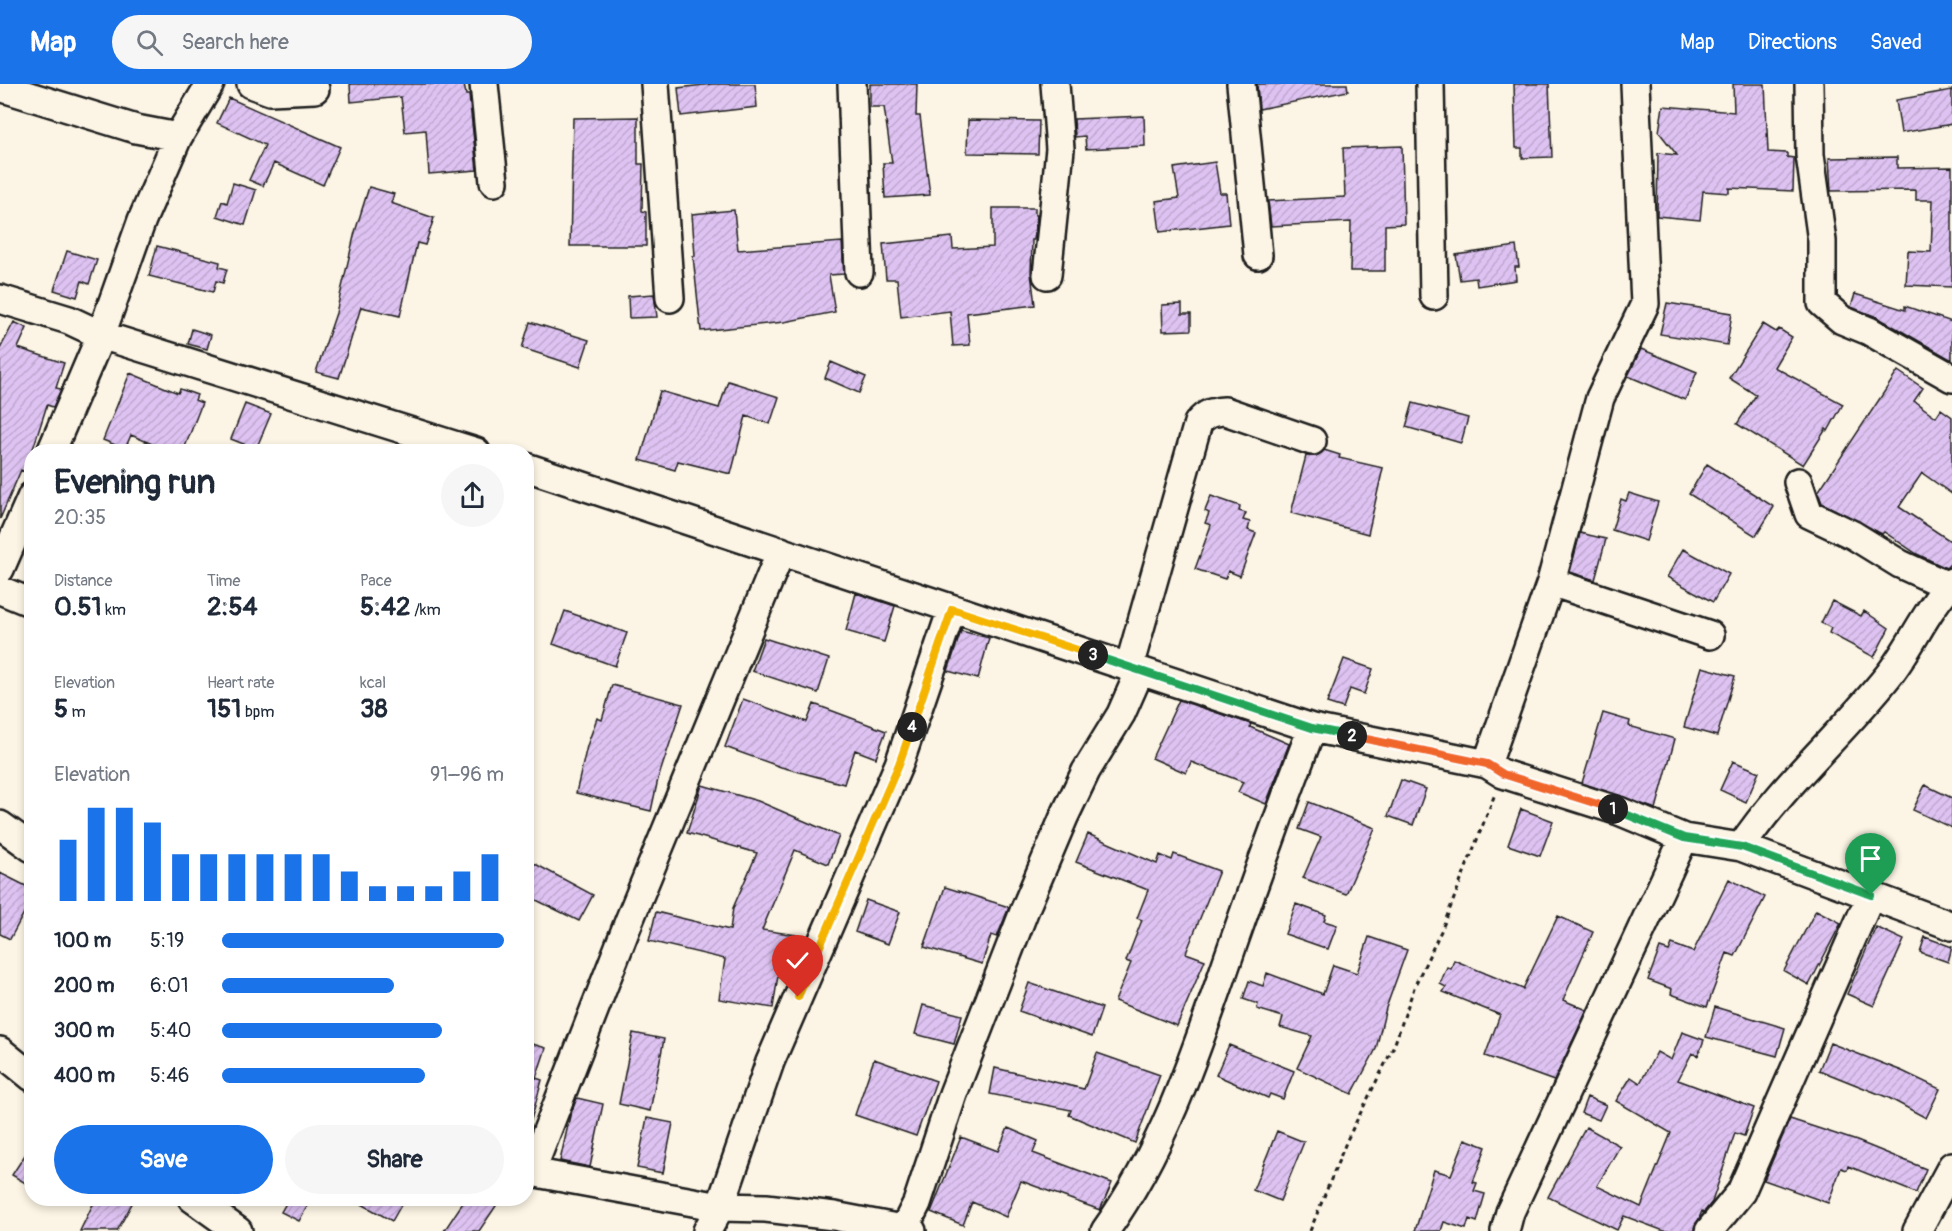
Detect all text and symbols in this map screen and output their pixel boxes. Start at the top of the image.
search box [112,15,532,69]
text: Map [30,25,76,60]
icon: search [133,26,166,59]
text: Search here [181,28,289,56]
text: Map [1680,29,1715,56]
text: Directions [1748,29,1837,56]
text: Saved [1870,29,1922,56]
text: Evening run [54,462,215,503]
button: share [441,464,504,527]
text: 20:35 [54,505,106,530]
text: Distance [54,571,113,591]
text: Time [207,571,240,591]
text: Pace [360,571,392,591]
text: 0.51 [54,591,102,623]
text: 2:54 [207,591,258,623]
text: 5:42 [360,591,411,623]
text: km [102,600,126,620]
text: /km [411,600,441,620]
pin: 3 [1078,640,1108,670]
text: 3 [1089,645,1097,665]
text: Elevation [54,673,115,693]
text: Heart rate [207,673,274,693]
text: kcal [360,673,386,693]
text: 5 [54,693,68,725]
text: 151 [207,693,241,725]
text: 38 [360,693,388,725]
text: m [68,702,86,722]
text: bpm [241,702,275,722]
pin: 4 [897,712,927,742]
text: 4 [907,717,917,737]
pin: 2 [1337,721,1367,751]
text: 2 [1348,726,1356,746]
text: Elevation [54,762,130,787]
text: 91–96 m [430,762,504,787]
pin: 1 [1598,794,1628,824]
text: 1 [1610,799,1616,819]
pin [1845,833,1896,895]
icon: arrive [1854,842,1887,875]
text: 100 m [54,928,111,953]
text: 5:19 [150,928,184,953]
pin [772,935,823,997]
icon: check [781,944,814,977]
text: 200 m [54,973,115,998]
text: 6:01 [150,973,188,998]
text: 300 m [54,1018,115,1043]
text: 5:40 [150,1018,191,1043]
text: 400 m [54,1063,115,1088]
text: 5:46 [150,1063,189,1088]
button: Save [54,1125,273,1194]
button: Share [285,1125,504,1194]

